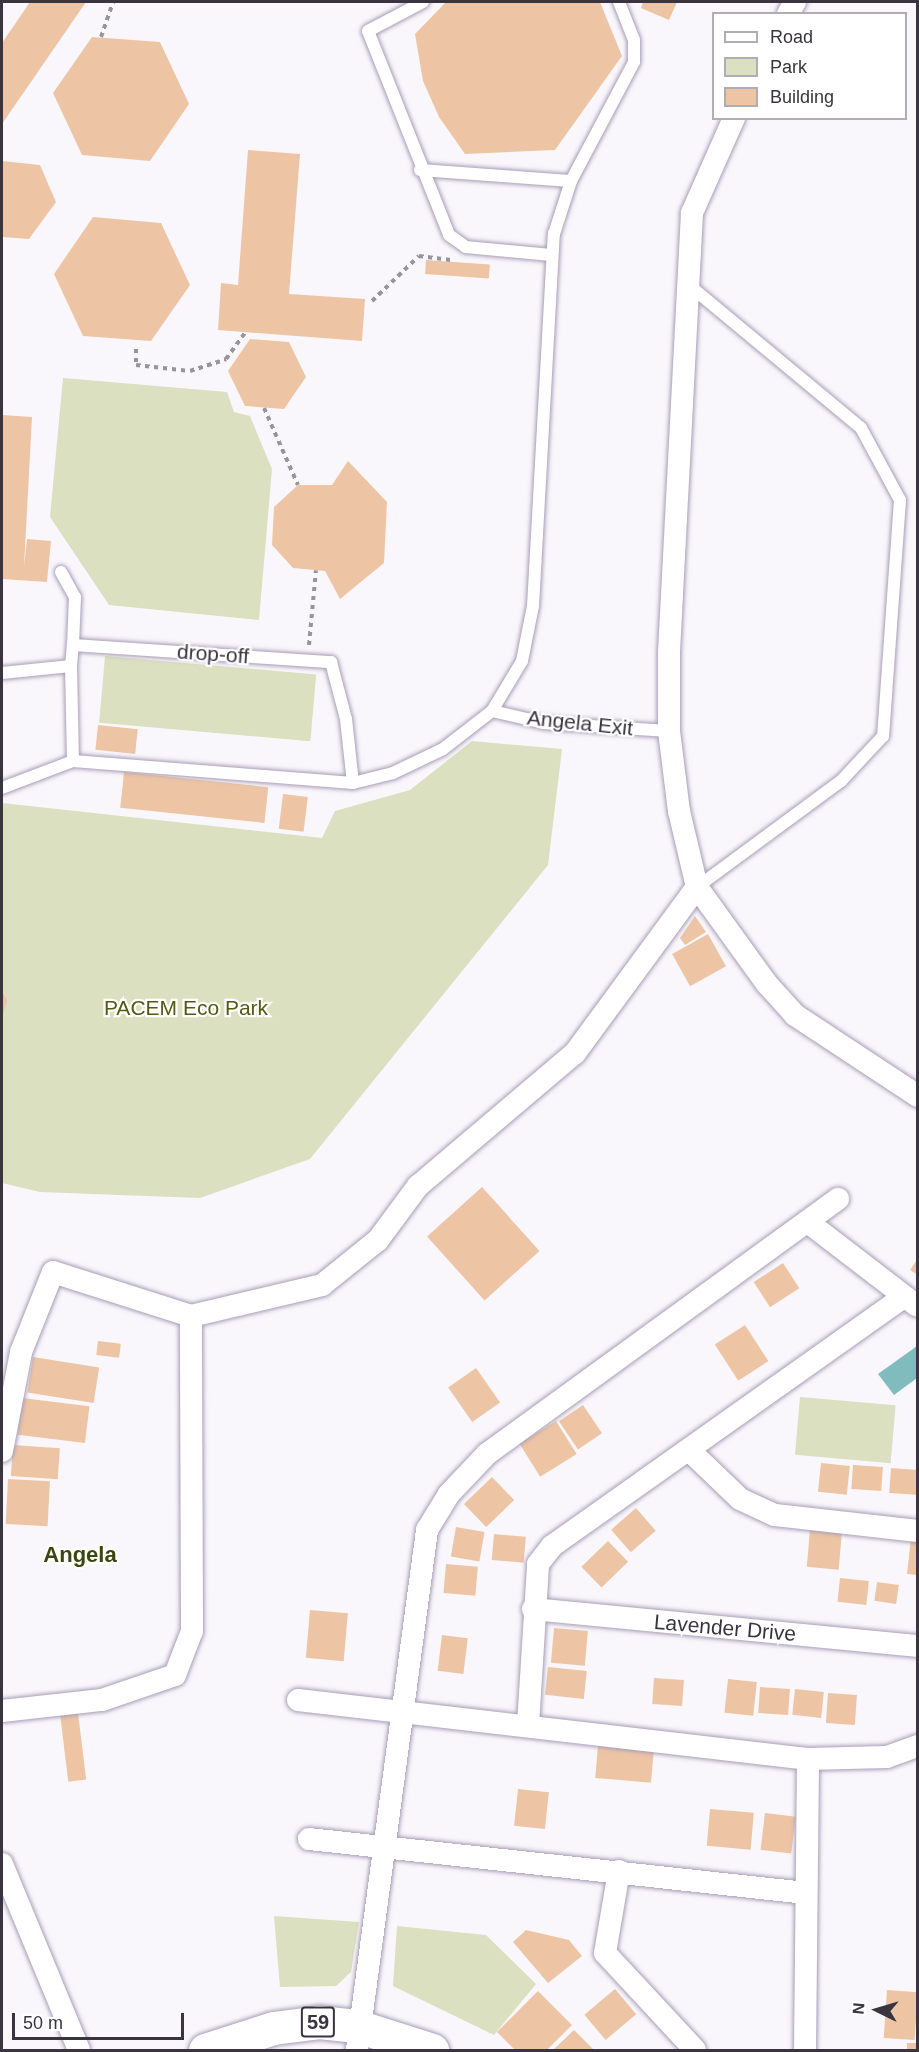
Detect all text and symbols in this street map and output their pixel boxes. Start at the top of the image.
legend [712,12,907,120]
text: Road [770,27,813,47]
text: Park [770,57,807,77]
text: Building [770,87,834,107]
street label: drop-off [176,639,250,669]
street label: Angela Exit [526,705,634,741]
park label: PACEM Eco Park [104,995,268,1021]
district label: Angela [43,1542,117,1568]
street label: Lavender Drive [653,1609,797,1647]
north arrow [847,1980,907,2040]
scale bar [15,2001,188,2039]
text: N [850,2002,868,2015]
road number: 59 [300,2005,336,2039]
text: 50 m [23,2013,63,2033]

